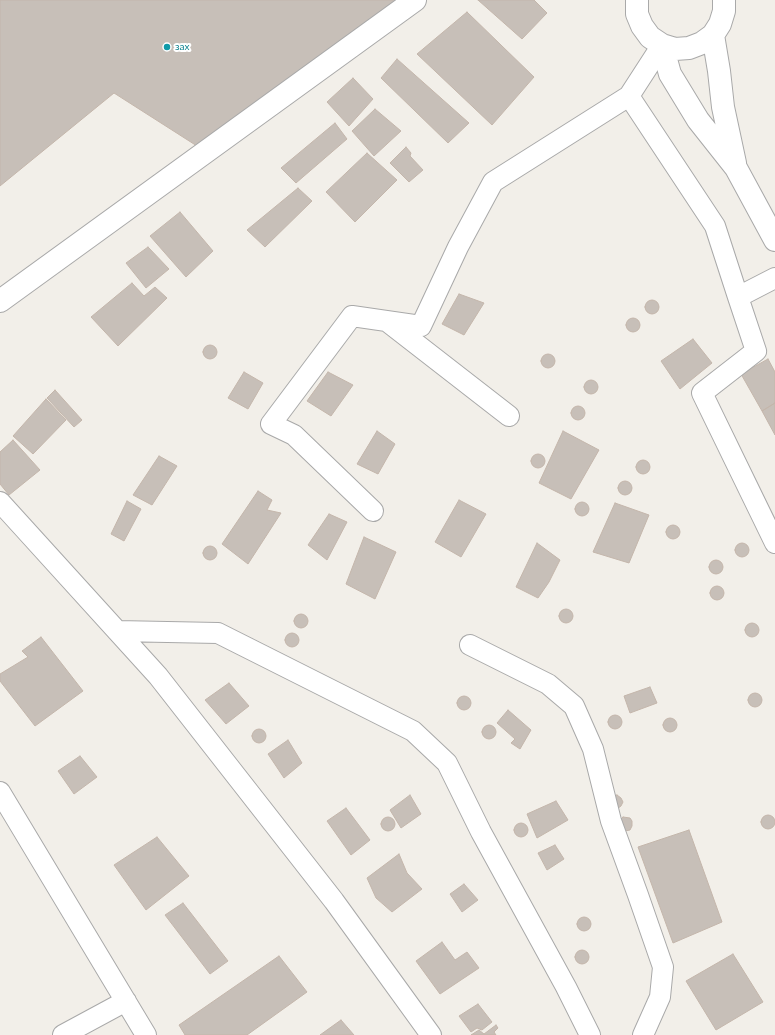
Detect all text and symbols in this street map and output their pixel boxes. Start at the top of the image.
place label: зах [175,41,189,53]
marker: зах [162,42,172,52]

